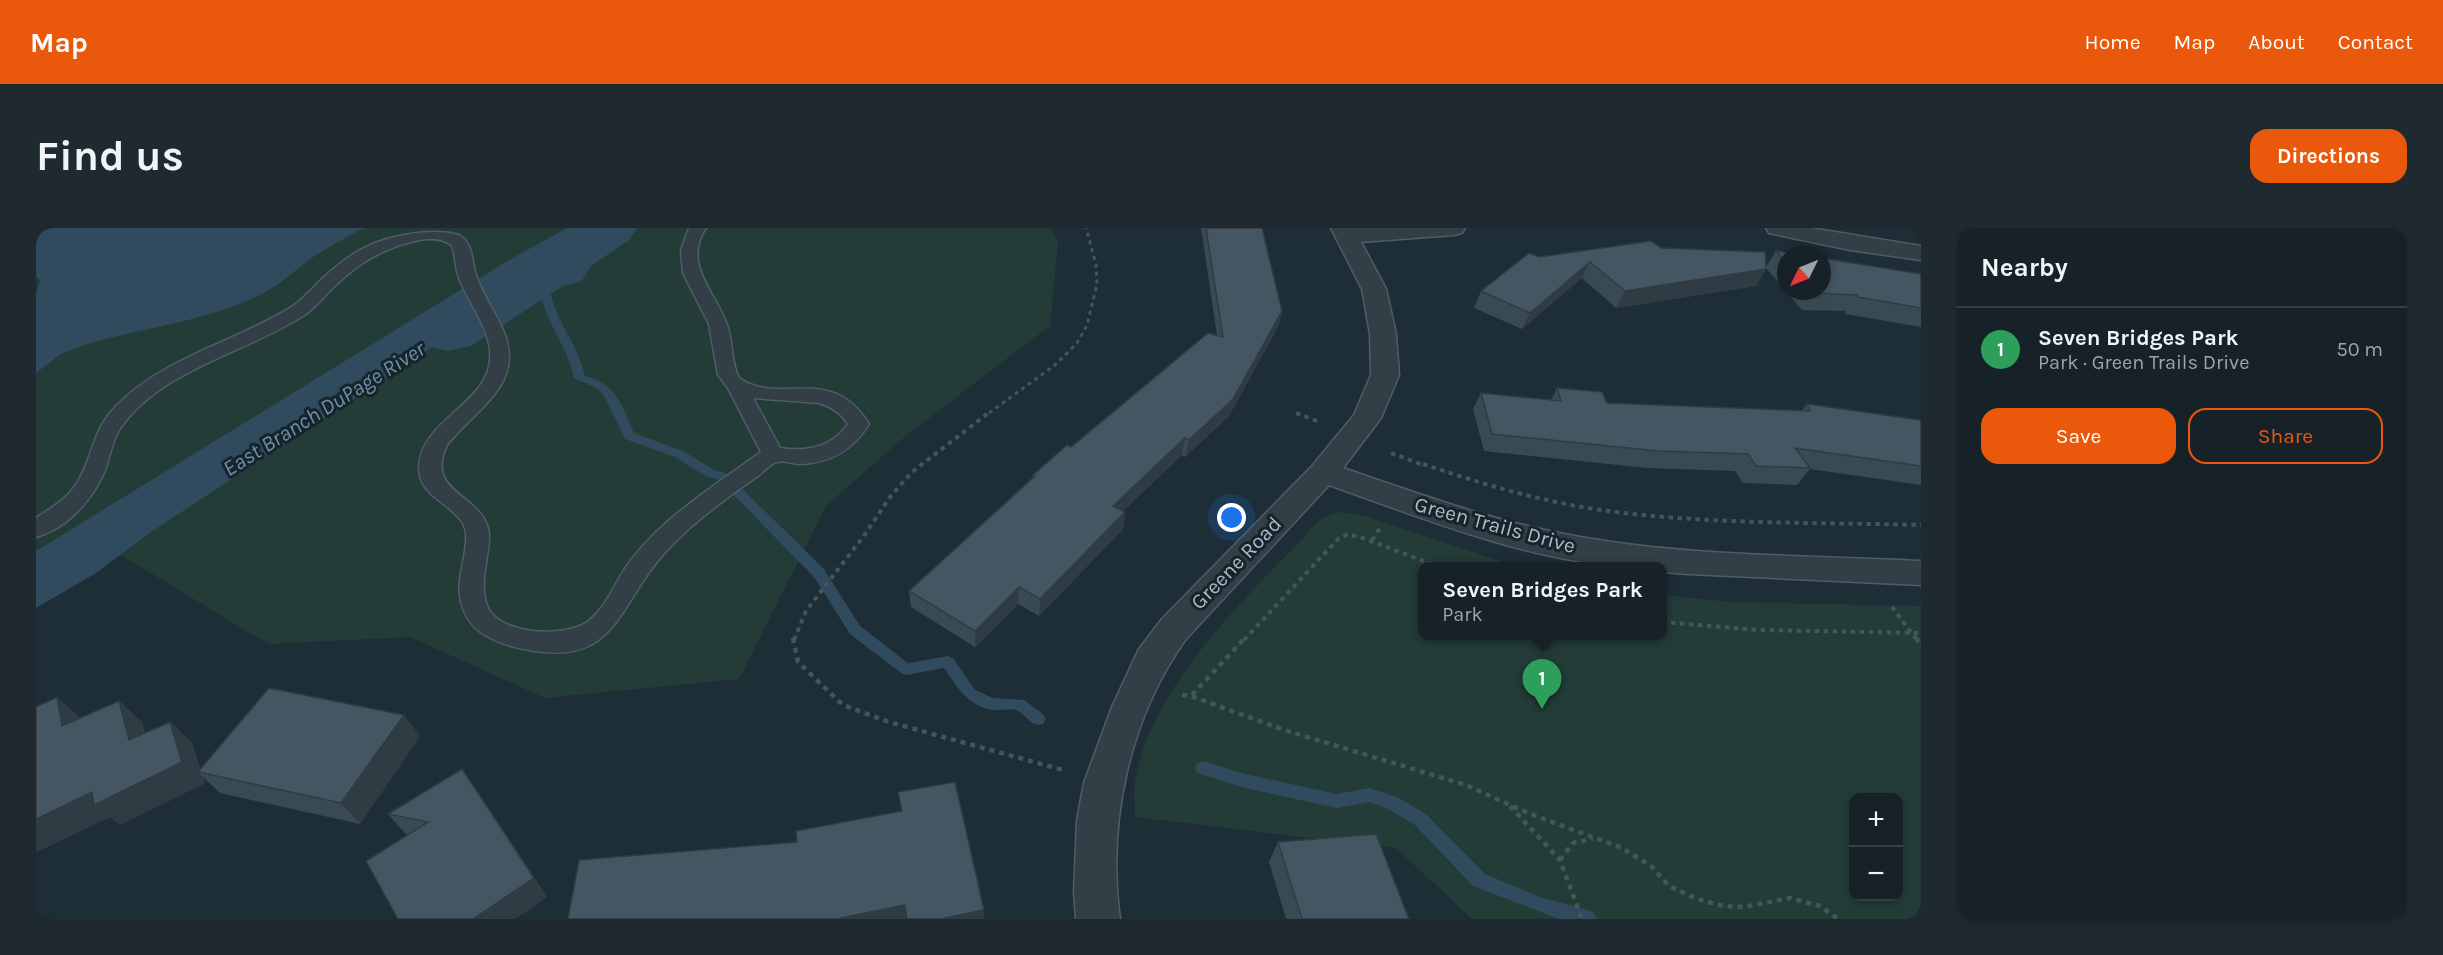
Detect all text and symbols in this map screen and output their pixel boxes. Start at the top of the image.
text: Map [30,26,88,59]
text: Home [2085,30,2141,54]
text: Map [2174,30,2215,54]
text: About [2248,30,2305,54]
text: Contact [2338,30,2413,54]
button: Directions [2250,129,2407,183]
text: Find us [36,131,184,181]
north arrow [1777,246,1831,300]
text: Nearby [1981,252,2068,283]
text: Seven Bridges Park [2038,325,2239,351]
water label: East Branch DuPage River [218,335,431,482]
text: 1 [1997,338,2004,361]
text: 50 m [2336,338,2383,361]
text: Park · Green Trails Drive [2038,351,2249,374]
button: Save [1981,408,2176,464]
button: Share [2188,408,2383,464]
street label: Green Trails Drive [1412,492,1578,558]
your location [1217,503,1246,532]
street label: Greene Road [1186,512,1286,614]
popup [1418,562,1667,640]
text: Seven Bridges Park [1442,577,1643,603]
text: Park [1442,603,1483,626]
pin: 1 [1522,660,1562,709]
map controls [1849,793,1903,901]
button: + [1849,793,1903,847]
button: − [1849,847,1903,901]

